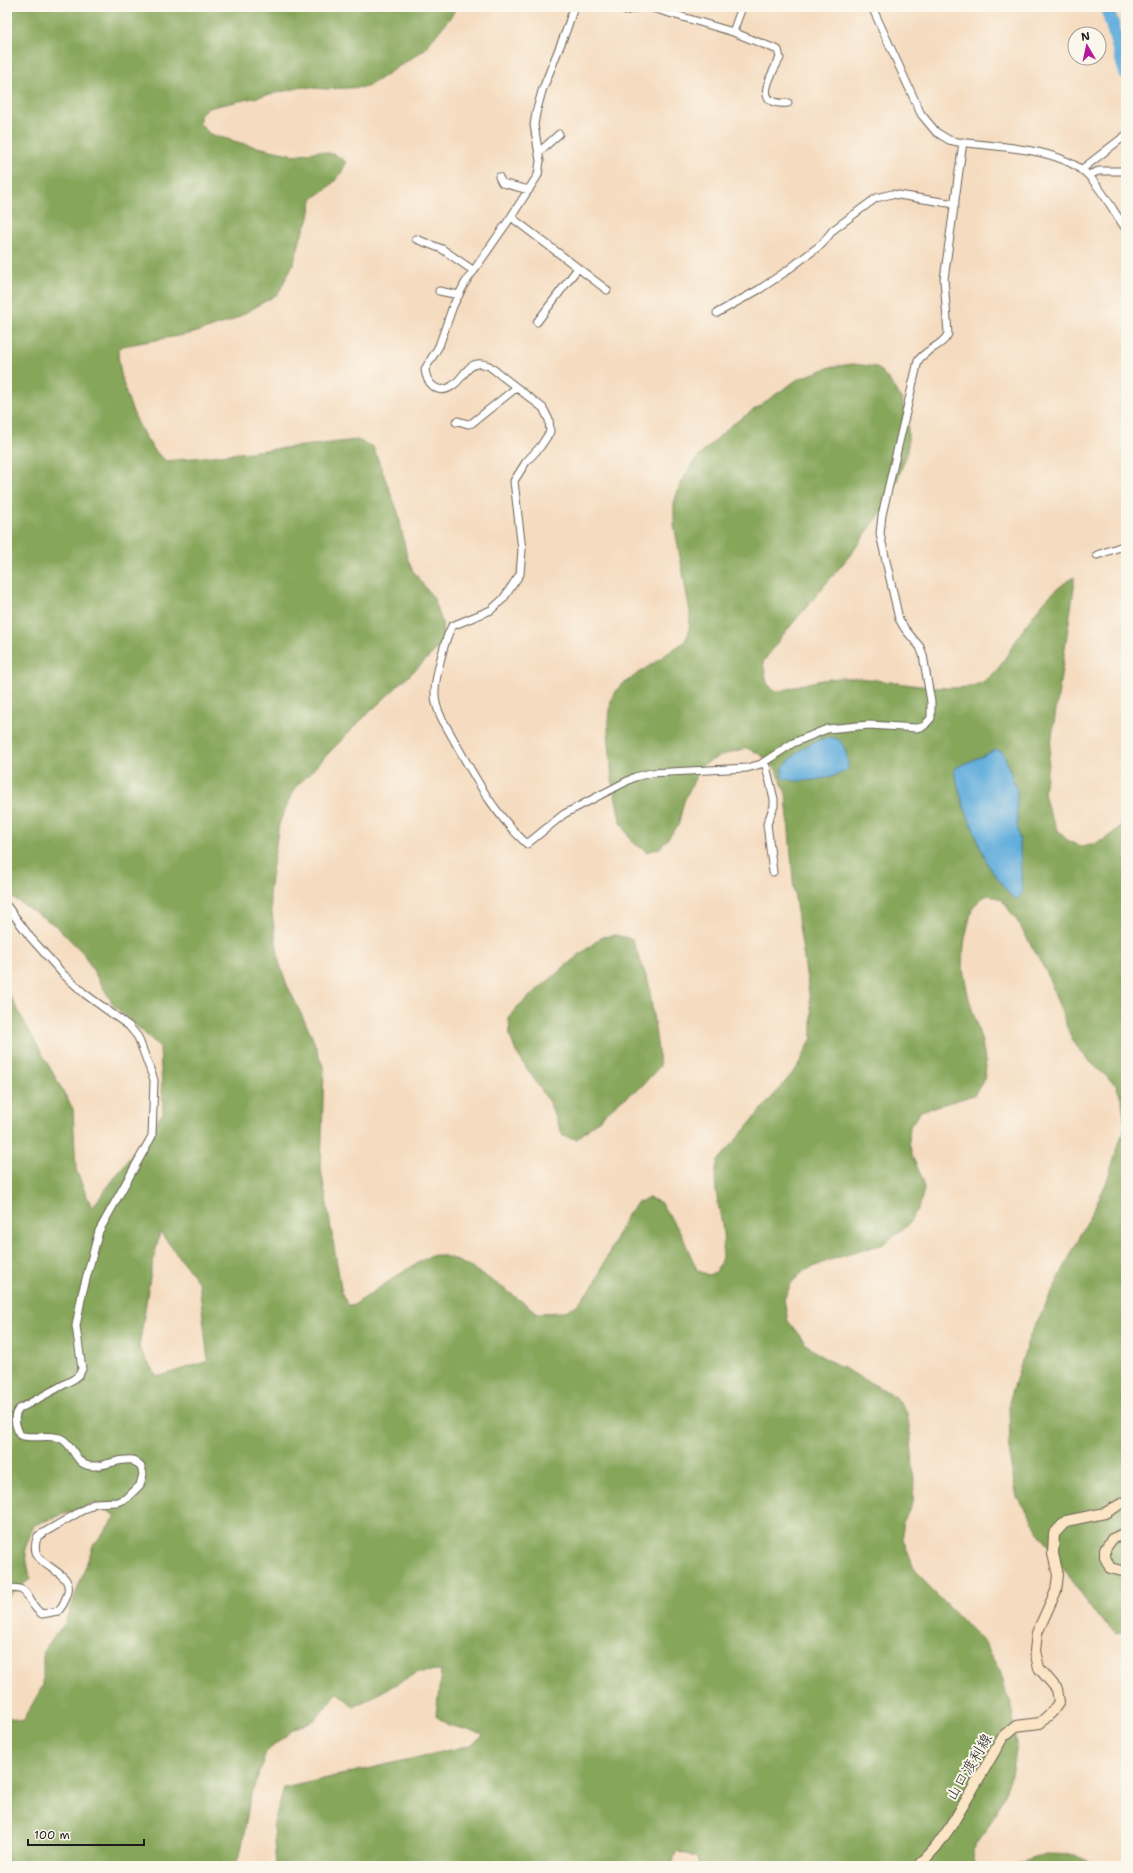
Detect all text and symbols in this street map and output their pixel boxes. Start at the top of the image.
north arrow [1067,26,1107,66]
text: N [1080,28,1091,45]
street label: 山口渡利線 [941,1730,997,1804]
scale bar [28,1821,144,1847]
text: 100 m [34,1827,70,1843]

